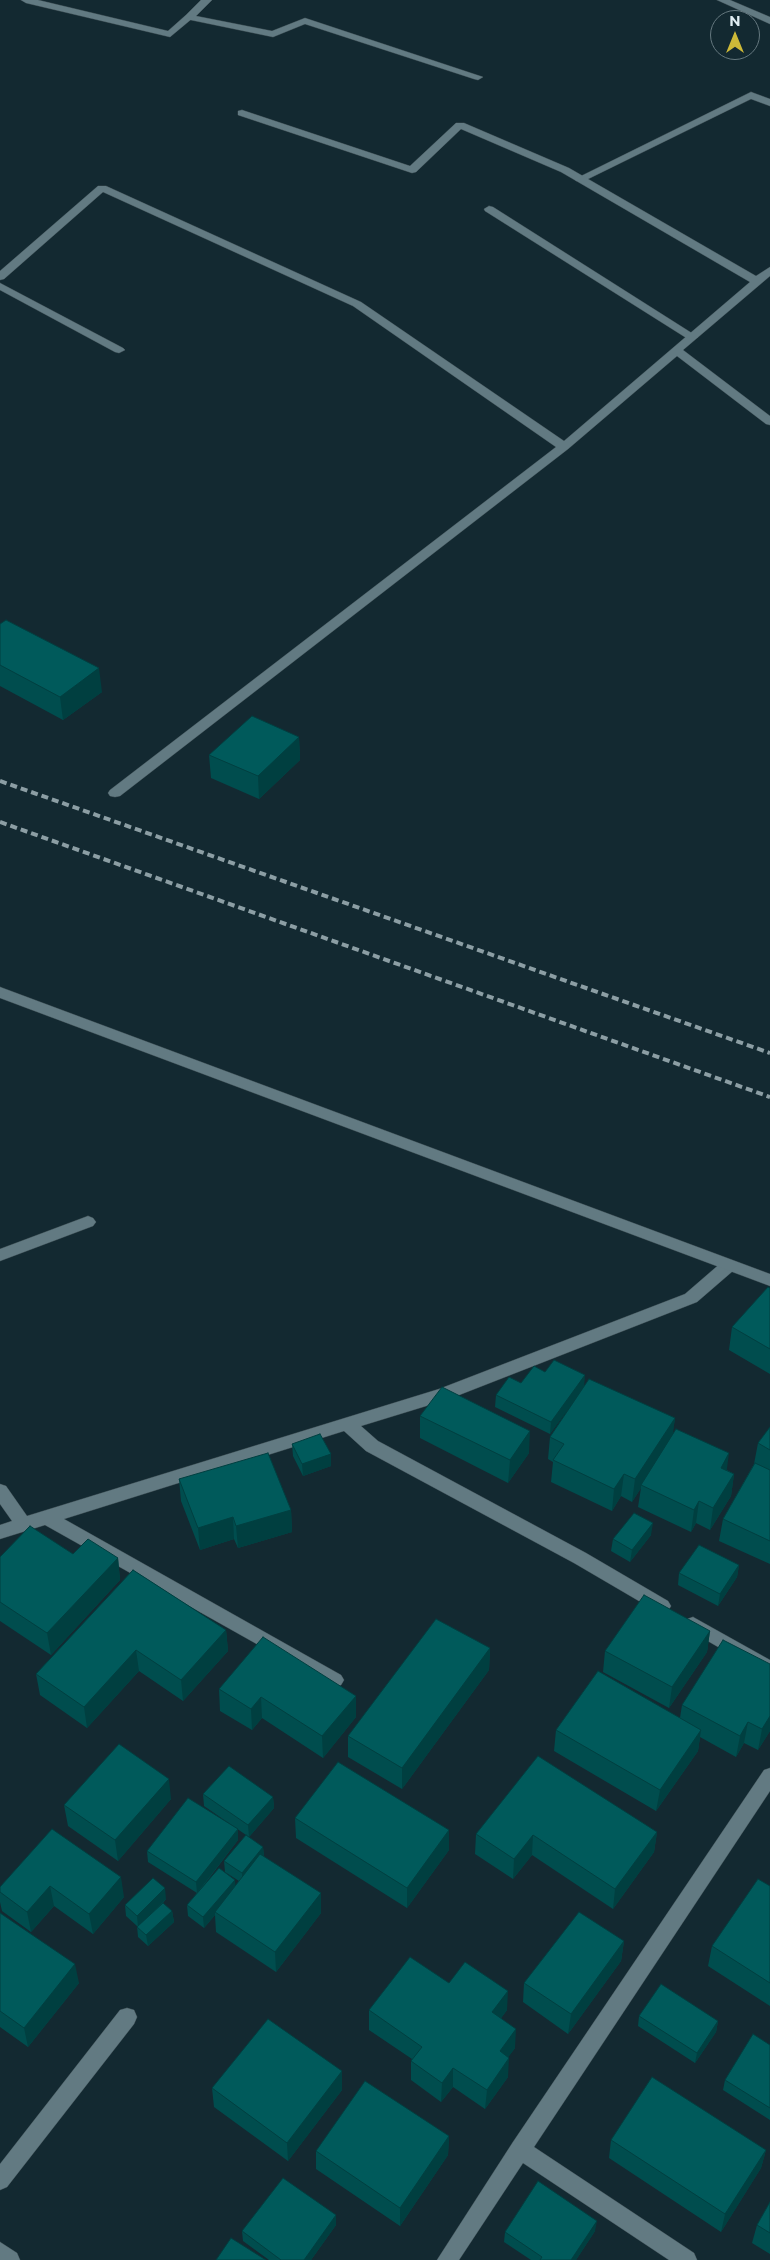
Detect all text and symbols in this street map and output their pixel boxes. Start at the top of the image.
north arrow [710,10,760,60]
text: N [729,12,741,30]

